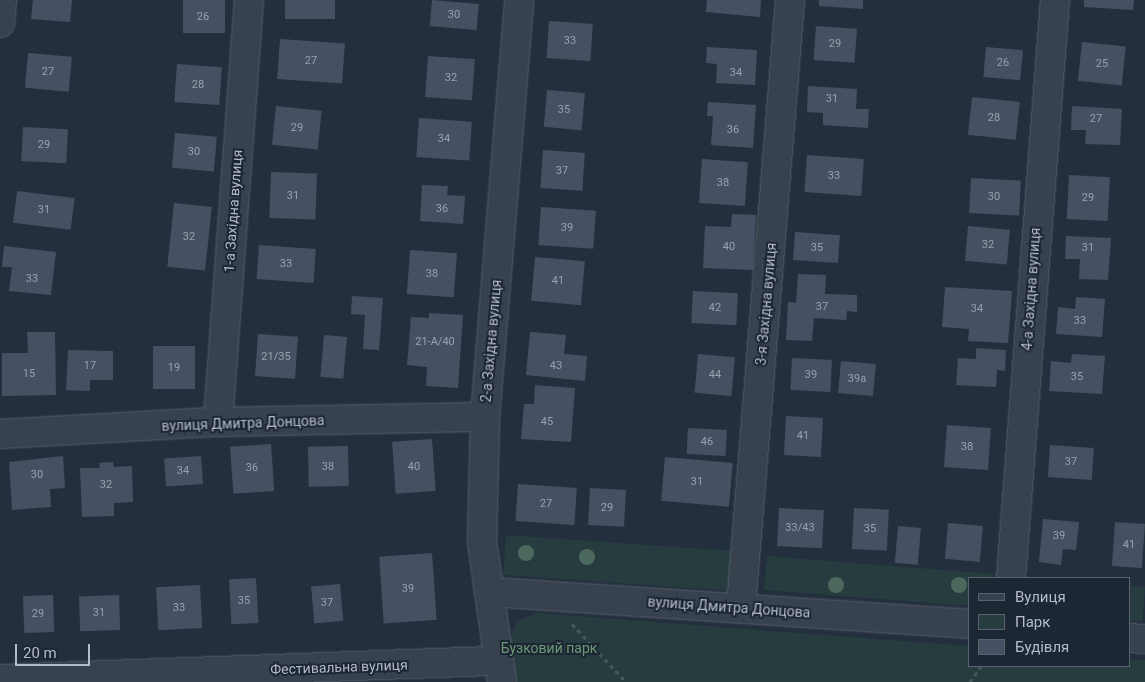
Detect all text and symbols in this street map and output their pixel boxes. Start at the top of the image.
house number: 30 [448,8,460,22]
house number: 26 [197,10,209,24]
house number: 33 [564,34,576,48]
house number: 29 [829,37,841,51]
house number: 27 [305,54,317,68]
house number: 26 [997,56,1009,70]
house number: 25 [1096,57,1108,71]
house number: 27 [42,65,54,79]
house number: 34 [730,66,742,80]
house number: 32 [445,71,457,85]
house number: 28 [192,78,204,92]
house number: 31 [826,92,838,106]
house number: 35 [558,103,570,117]
house number: 28 [988,111,1000,125]
house number: 27 [1090,112,1102,126]
house number: 29 [291,121,303,135]
house number: 36 [727,123,739,137]
house number: 34 [438,132,450,146]
house number: 29 [38,138,50,152]
house number: 30 [188,145,200,159]
street label: 1-а Західна вулиця [220,149,246,273]
house number: 37 [556,164,568,178]
house number: 33 [828,169,840,183]
house number: 38 [717,176,729,190]
house number: 31 [287,189,299,203]
house number: 30 [988,190,1000,204]
house number: 29 [1082,191,1094,205]
house number: 36 [436,202,448,216]
house number: 31 [38,203,50,217]
house number: 39 [561,221,573,235]
street label: 4-а Західна вулиця [1018,227,1044,351]
house number: 32 [183,230,195,244]
house number: 32 [982,238,994,252]
house number: 40 [723,240,735,254]
house number: 35 [811,241,823,255]
house number: 31 [1082,241,1094,255]
street label: 3-я Західна вулиця [752,242,780,366]
house number: 33 [280,257,292,271]
house number: 38 [426,267,438,281]
house number: 33 [26,272,38,286]
house number: 41 [552,274,564,288]
street label: 2-а Західна вулиця [477,279,505,403]
house number: 37 [816,300,828,314]
house number: 42 [709,301,721,315]
house number: 34 [971,302,983,316]
house number: 33 [1074,314,1086,328]
house number: 21-А/40 [415,335,455,349]
house number: 21/35 [261,350,291,364]
house number: 17 [84,359,96,373]
house number: 43 [550,359,562,373]
house number: 19 [168,361,180,375]
house number: 15 [23,367,35,381]
house number: 44 [709,368,721,382]
house number: 39 [805,368,817,382]
house number: 35 [1071,370,1083,384]
house number: 39а [848,372,866,386]
street label: вулиця Дмитра Донцова [161,412,325,434]
house number: 45 [541,415,553,429]
house number: 41 [797,429,809,443]
house number: 46 [701,435,713,449]
house number: 38 [961,440,973,454]
house number: 37 [1065,455,1077,469]
house number: 38 [322,460,334,474]
house number: 40 [408,460,420,474]
house number: 36 [246,461,258,475]
house number: 34 [177,464,189,478]
house number: 30 [31,468,43,482]
house number: 31 [691,475,703,489]
house number: 32 [100,478,112,492]
house number: 27 [540,497,552,511]
house number: 29 [601,501,613,515]
house number: 33/43 [785,521,815,535]
house number: 35 [864,522,876,536]
house number: 39 [1053,529,1065,543]
house number: 41 [1123,538,1135,552]
legend [968,577,1130,667]
house number: 39 [402,582,414,596]
text: Вулиця [1015,588,1066,606]
street label: вулиця Дмитра Донцова [647,593,811,621]
house number: 35 [238,594,250,608]
house number: 37 [321,596,333,610]
house number: 33 [173,601,185,615]
house number: 31 [93,606,105,620]
house number: 29 [32,607,44,621]
text: Парк [1015,613,1050,631]
scale bar [18,634,92,666]
text: Будівля [1015,638,1069,656]
park label: Бузковий парк [501,640,597,656]
text: 20 m [23,644,57,662]
street label: Фестивальна вулиця [270,656,408,678]

